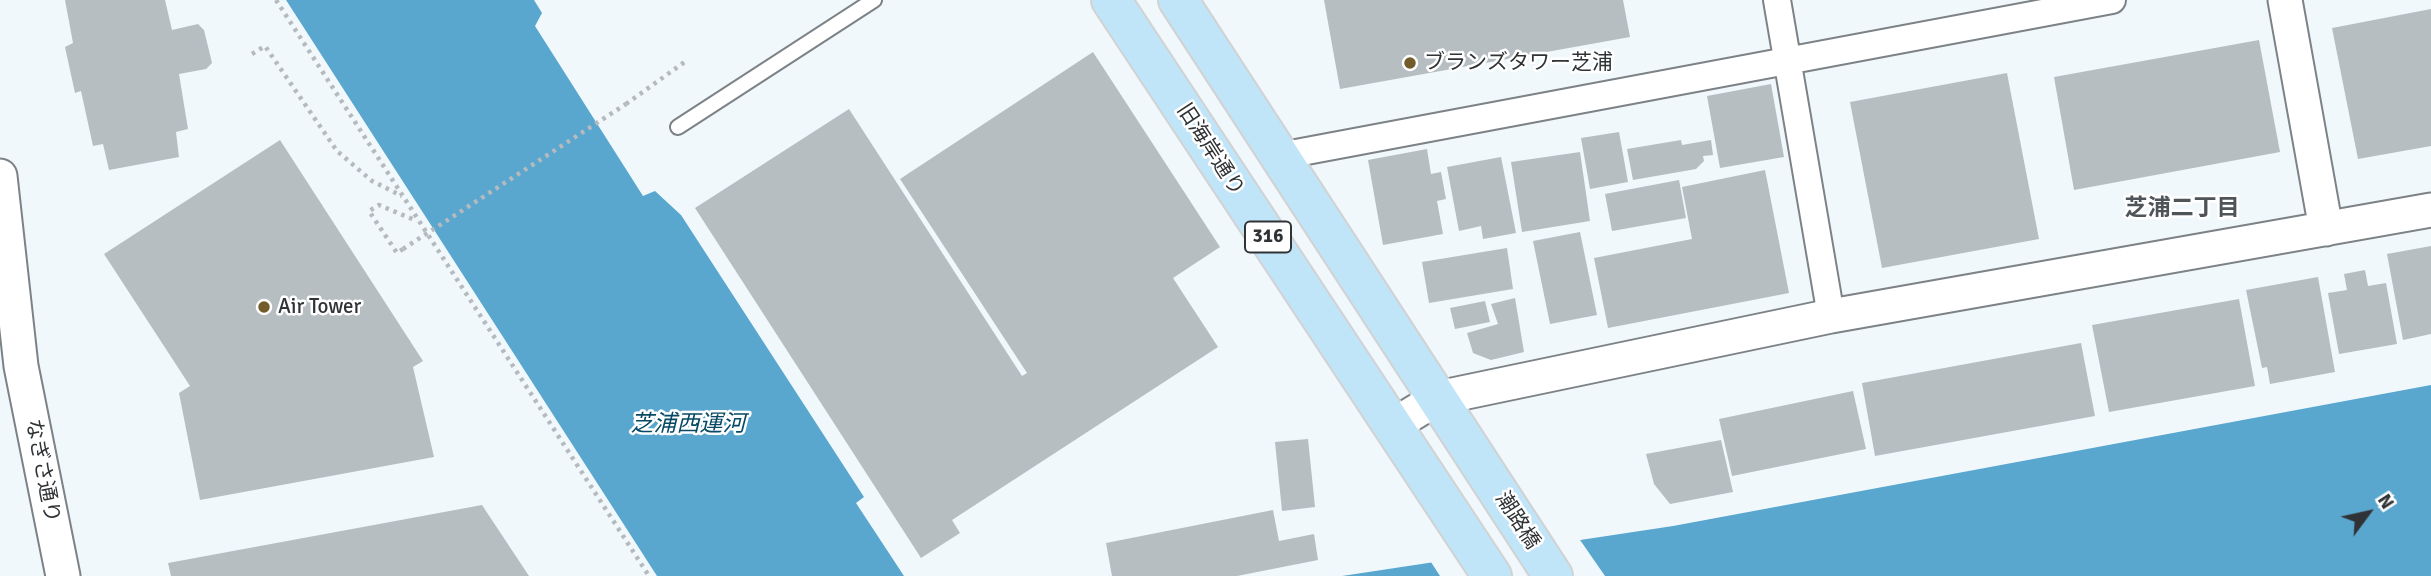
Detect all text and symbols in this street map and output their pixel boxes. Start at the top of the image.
place label: ブランズタワー芝浦 [1424,50,1613,76]
marker: ブランズタワー芝浦 [1402,55,1418,71]
street label: 旧海岸通り [1171,99,1249,201]
district label: 芝浦二丁目 [2125,195,2239,223]
road number: 316 [1245,221,1291,252]
place label: Air Tower [278,294,361,320]
marker: Air Tower [256,299,272,315]
water label: 芝浦西運河 [631,411,745,439]
street label: なぎさ通り [20,417,64,525]
north arrow [2333,478,2403,548]
street label: 潮路橋 [1489,488,1545,554]
text: N [2372,489,2399,514]

